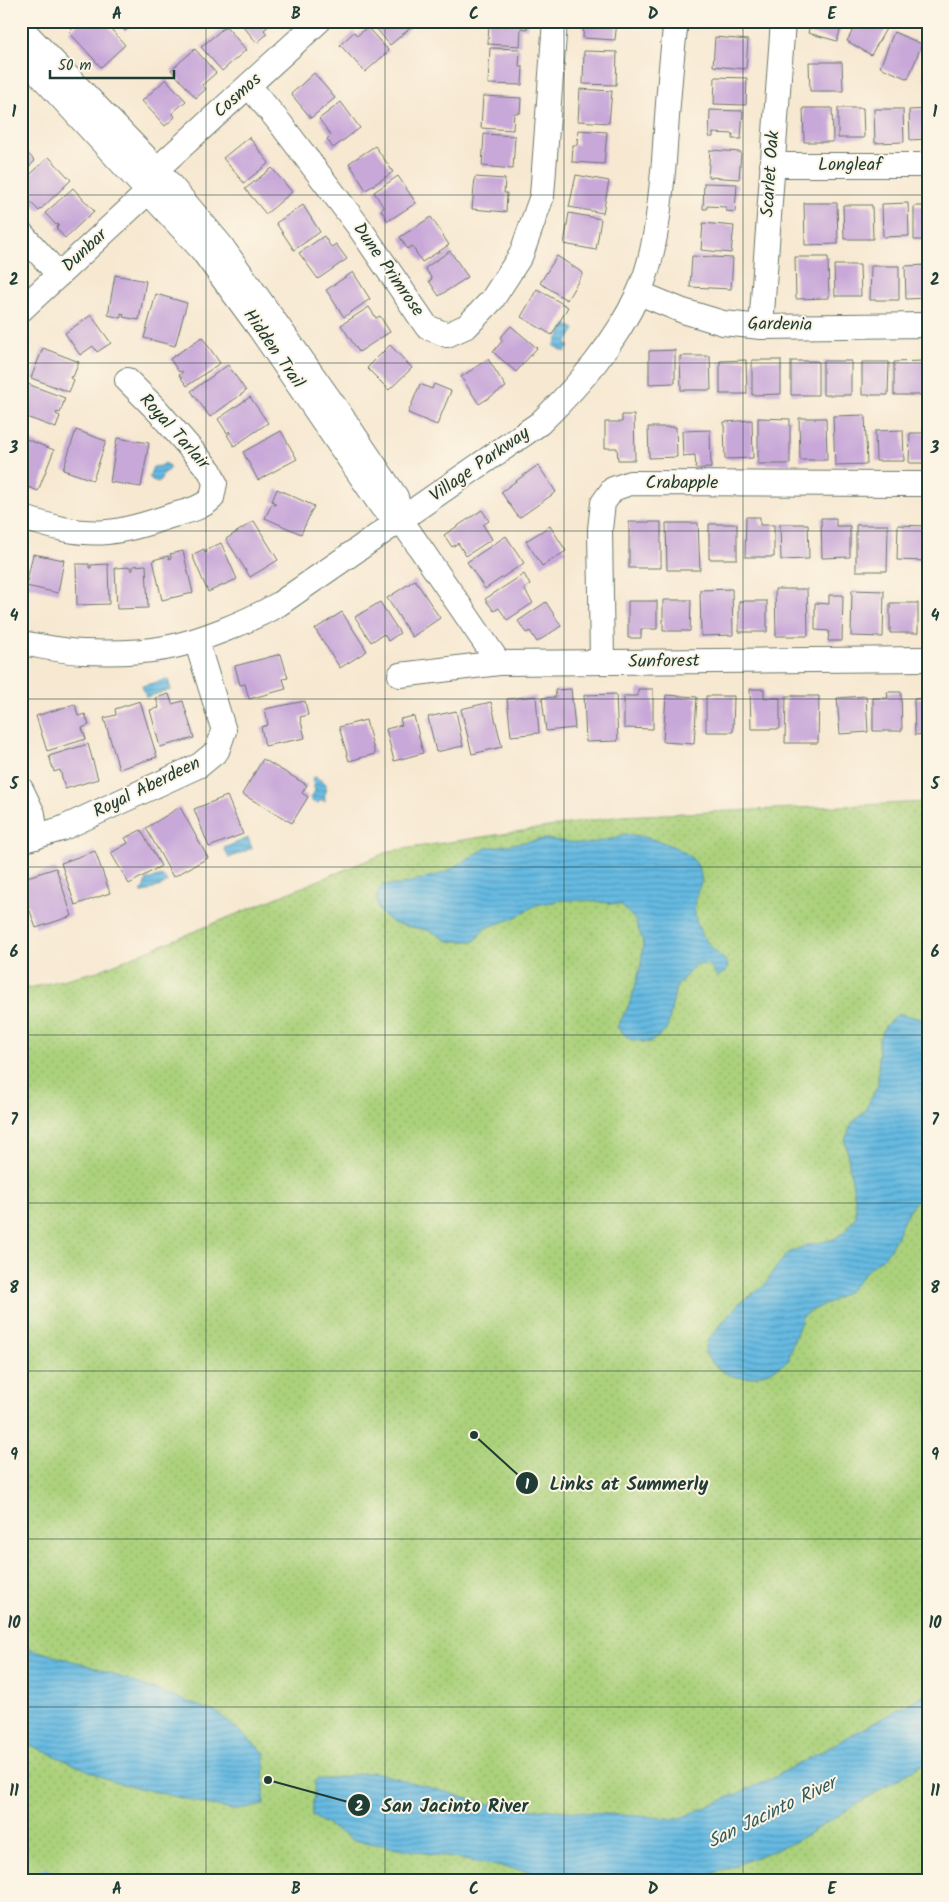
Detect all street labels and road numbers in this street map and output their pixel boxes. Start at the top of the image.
street label: Cosmos [207,66,269,126]
street label: Scarlet Oak [754,129,789,218]
street label: Longleaf [818,151,884,180]
street label: Dune Primrose [345,217,431,323]
street label: Dunbar [55,221,115,280]
street label: Hidden Trail [235,303,312,395]
street label: Gardenia [747,310,813,340]
street label: Royal Tarlair [132,387,217,478]
street label: Village Parkway [424,419,537,510]
street label: Crabapple [646,469,718,498]
street label: Sunforest [628,647,701,677]
street label: Royal Aberdeen [88,749,206,827]

